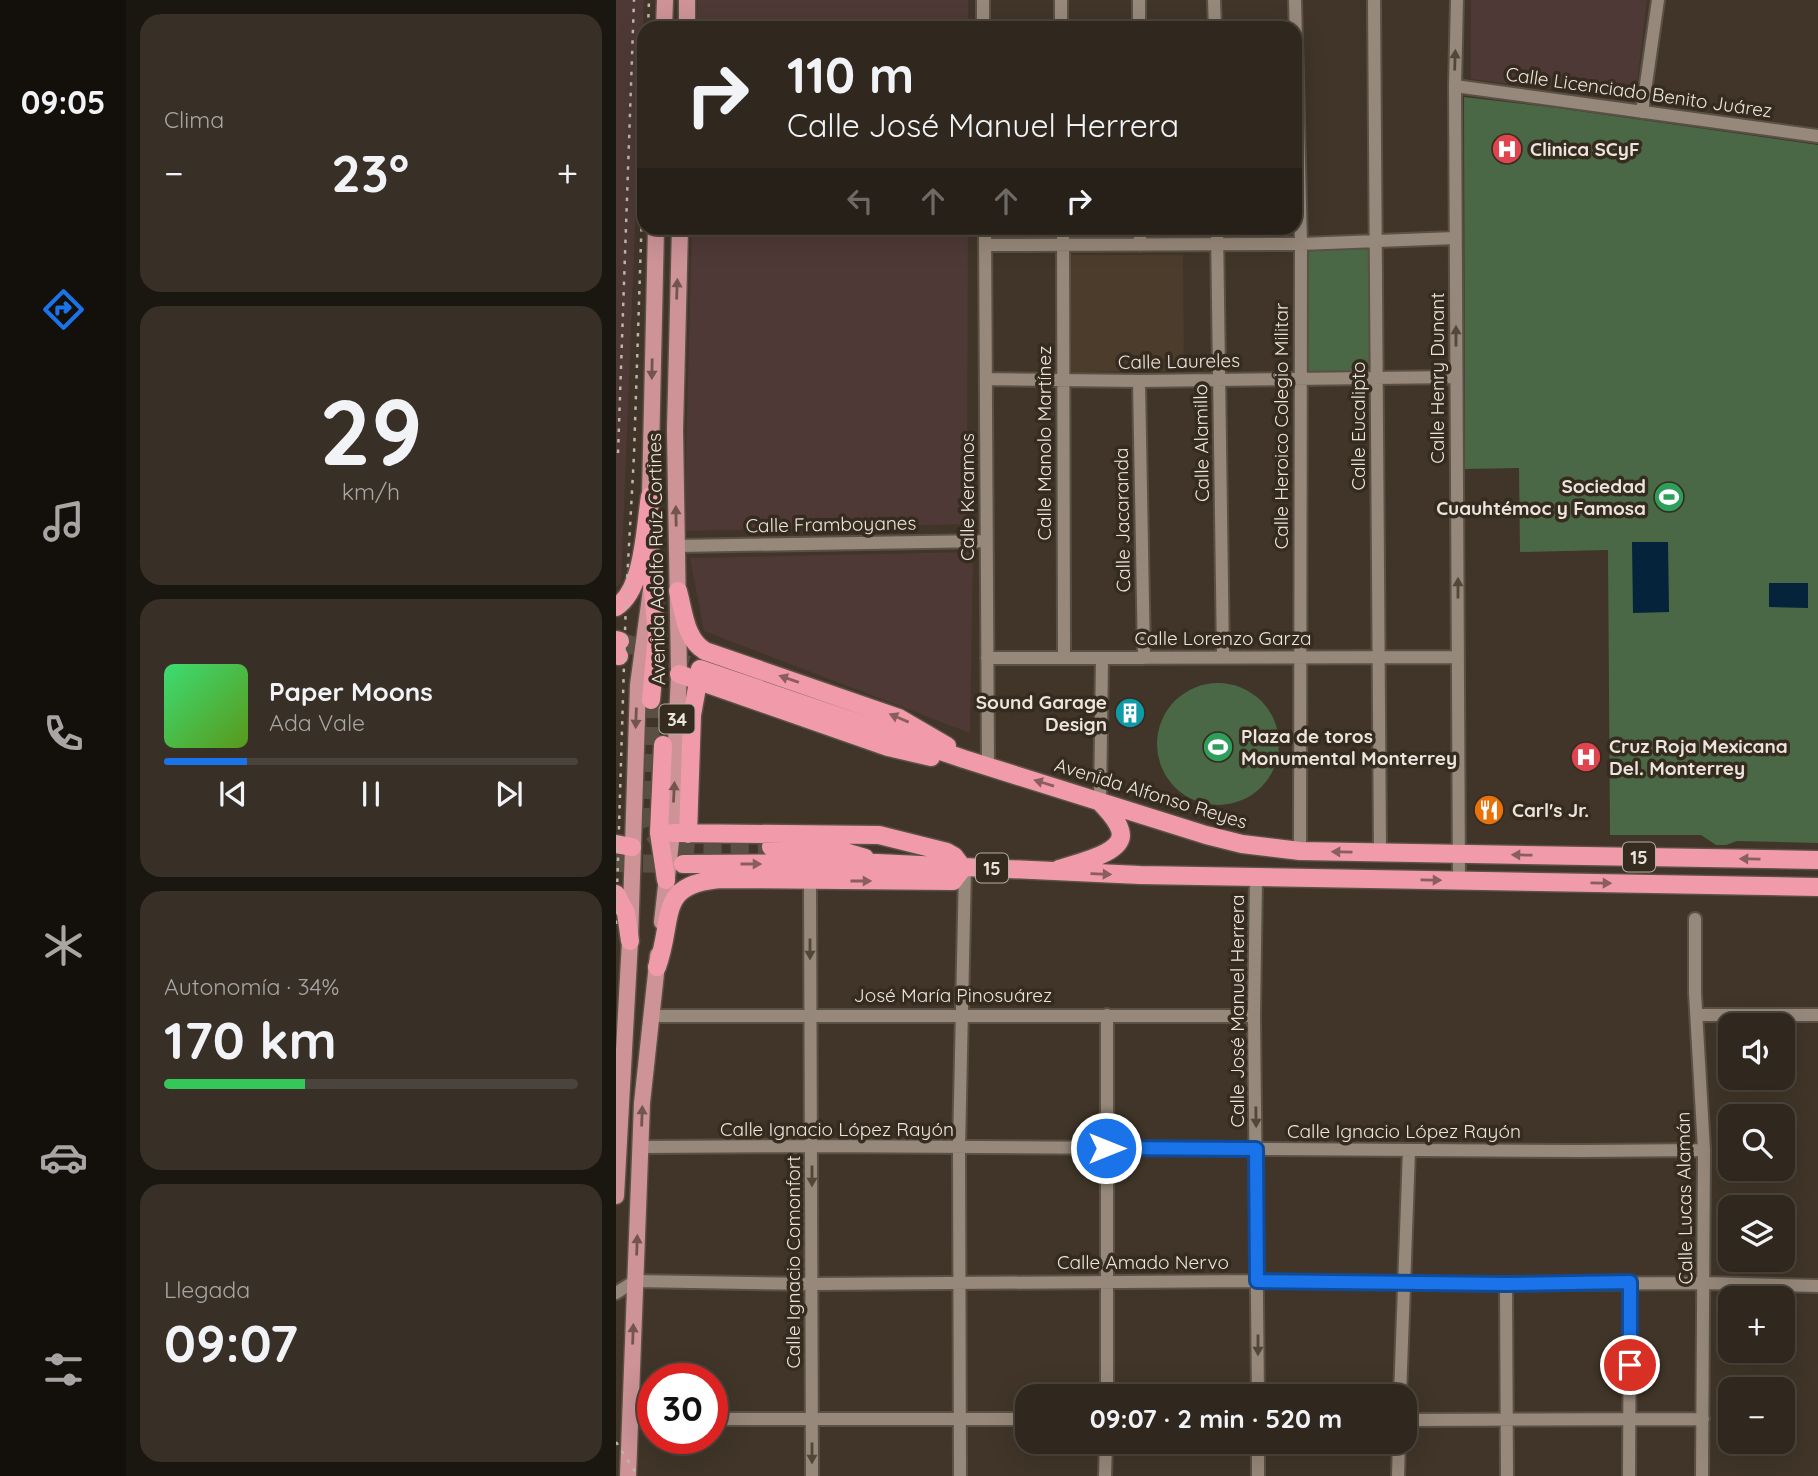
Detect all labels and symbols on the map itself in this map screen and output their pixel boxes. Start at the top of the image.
one-way arrow [1450,49,1461,71]
street label: Calle Licenciado Benito Juárez [1504,61,1774,123]
hospital icon: Clinica SCyF [1490,132,1524,166]
place label: Clinica SCyF [1530,137,1640,161]
one-way arrow [672,277,683,299]
street label: Calle Henry Dunant [1425,292,1449,464]
street label: Calle Heroico Colegio Militar [1269,302,1293,549]
one-way arrow [1450,325,1462,347]
street label: Calle Manolo Martínez [1032,346,1056,540]
street label: Calle Laureles [1118,348,1240,374]
one-way arrow [646,358,658,380]
street label: Calle Eucalipto [1346,362,1370,490]
street label: Calle Alamillo [1188,384,1214,502]
street label: Avenida Adolfo Ruíz Cortines [642,433,670,685]
street label: Calle Keramos [955,433,979,561]
street label: Calle Jacaranda [1109,447,1135,593]
place label: Sociedad Cuauhtémoc y Famosa [1436,474,1646,520]
sports icon: Sociedad Cuauhtémoc y Famosa [1652,480,1686,514]
one-way arrow [670,505,682,527]
street label: Calle Framboyanes [745,511,917,537]
one-way arrow [1452,577,1464,599]
street label: Calle Lorenzo Garza [1134,626,1312,650]
one-way arrow [778,673,799,684]
place label: Sound Garage Design [976,690,1107,736]
building icon: Sound Garage Design [1113,696,1147,730]
road number: 34 [659,704,694,734]
one-way arrow [631,707,642,729]
one-way arrow [888,713,909,724]
place label: Plaza de toros Monumental Monterrey [1241,724,1457,770]
sports icon: Plaza de toros Monumental Monterrey [1201,730,1235,764]
place label: Cruz Roja Mexicana Del. Monterrey [1609,734,1788,780]
hospital icon: Cruz Roja Mexicana Del. Monterrey [1569,740,1603,774]
street label: Avenida Alfonso Reyes [1052,752,1250,834]
one-way arrow [1034,777,1055,788]
one-way arrow [669,781,680,803]
restaurant icon: Carl's Jr. [1472,793,1506,827]
place label: Carl's Jr. [1512,798,1589,822]
road number: 15 [1623,842,1655,872]
one-way arrow [1331,846,1353,858]
one-way arrow [1511,849,1533,861]
one-way arrow [1739,853,1761,865]
road number: 15 [976,854,1008,882]
one-way arrow [740,858,762,870]
one-way arrow [1090,869,1112,880]
one-way arrow [1420,874,1442,886]
one-way arrow [850,875,872,887]
one-way arrow [1590,877,1612,889]
street label: Calle José Manuel Herrera [1225,895,1249,1127]
one-way arrow [804,938,816,960]
street label: José María Pinosuárez [854,983,1052,1007]
one-way arrow [636,1105,648,1127]
one-way arrow [1250,1106,1262,1128]
position arrow [1069,1111,1143,1185]
street label: Calle Lucas Alamán [1670,1111,1698,1285]
street label: Calle Ignacio López Rayón [720,1117,954,1141]
street label: Calle Ignacio López Rayón [1287,1119,1521,1143]
street label: Calle Ignacio Comonfort [781,1155,805,1369]
one-way arrow [806,1165,818,1187]
one-way arrow [631,1234,643,1256]
street label: Calle Amado Nervo [1057,1250,1229,1274]
one-way arrow [628,1323,639,1345]
one-way arrow [1252,1334,1263,1356]
pin [1600,1335,1660,1395]
speed limit sign: 30 [637,1363,728,1454]
one-way arrow [806,1442,818,1464]

